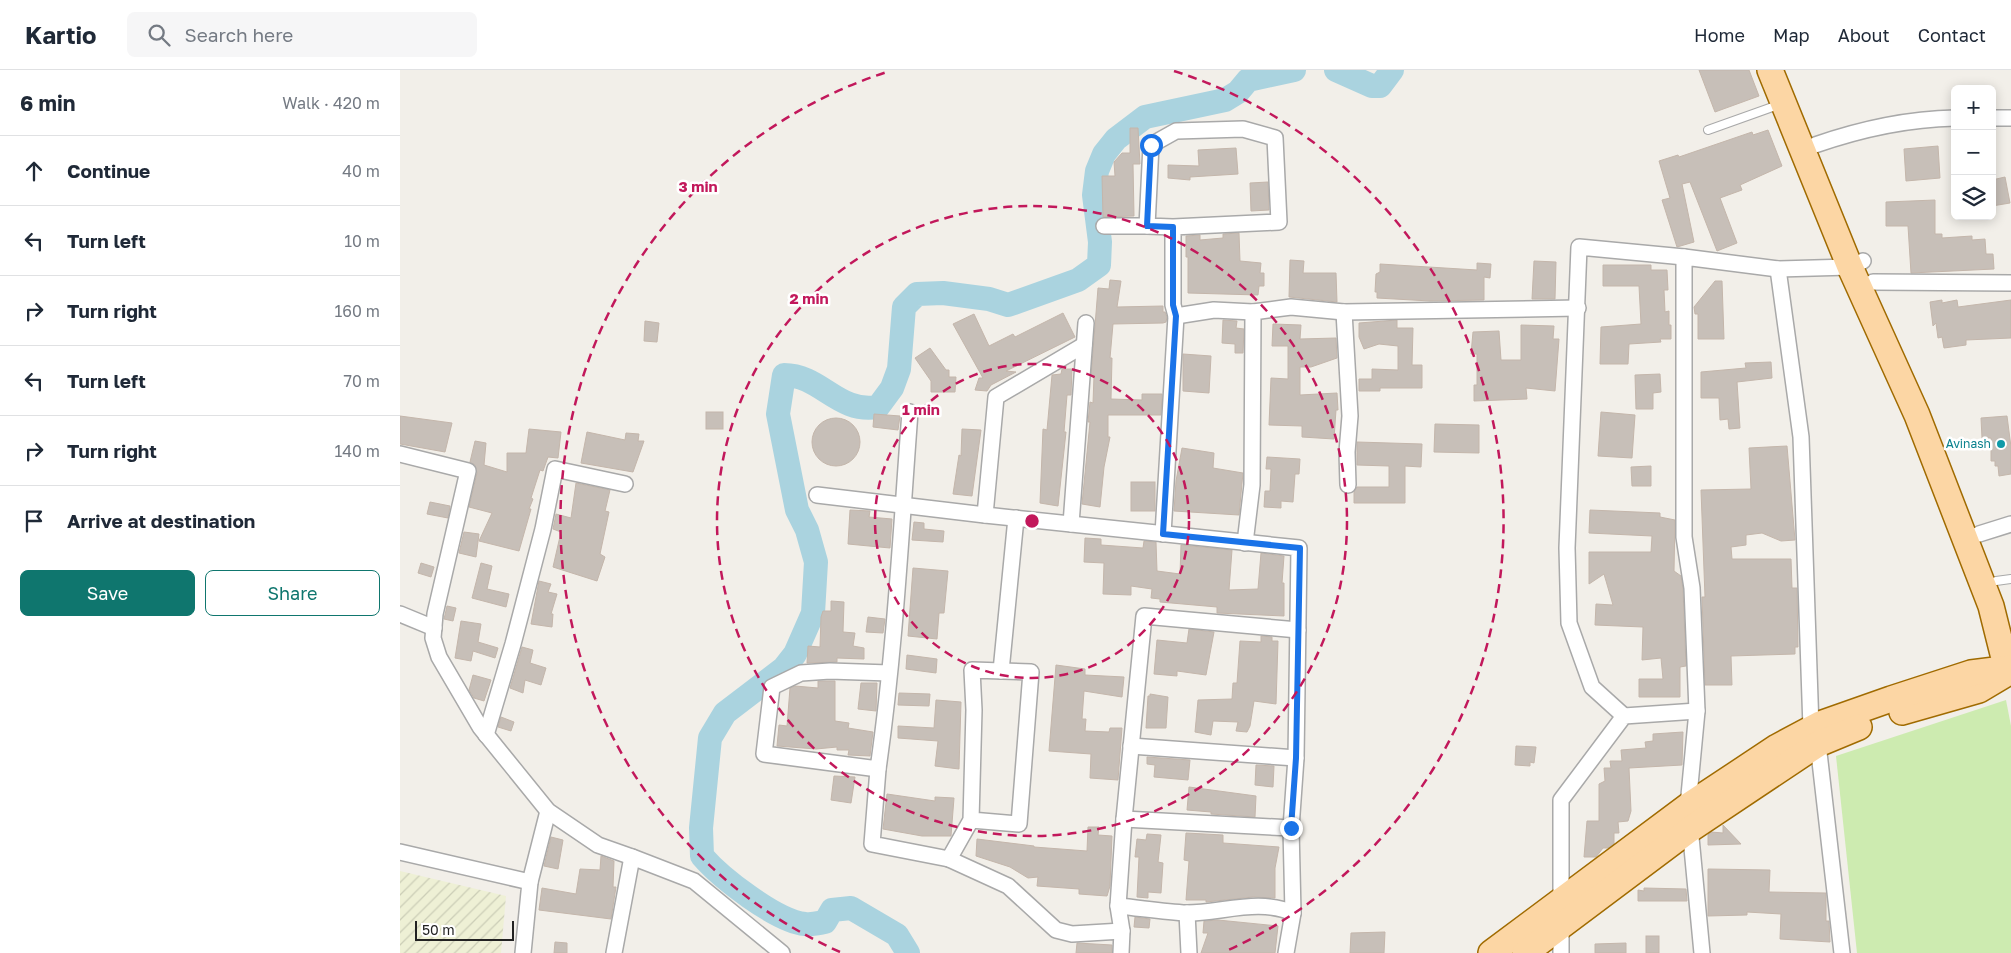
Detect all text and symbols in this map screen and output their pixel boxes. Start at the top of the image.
search box [127,12,477,57]
text: Kartio [25,20,97,49]
icon: search [145,21,173,49]
text: Search here [185,23,293,46]
text: Home [1694,24,1745,46]
text: Map [1773,24,1810,46]
text: About [1838,24,1890,46]
text: Contact [1918,24,1986,46]
map controls [1951,85,1996,220]
button: + [1951,85,1996,130]
text: 6 min [20,90,75,116]
text: Walk · 420 m [282,93,380,113]
button: − [1951,130,1996,175]
route start [1140,134,1163,157]
icon: ahead [20,157,48,185]
text: Continue [67,159,150,182]
text: 40 m [342,161,380,181]
button: layers [1951,175,1996,220]
text: 3 min [678,177,718,195]
icon: left [20,227,48,255]
text: Turn left [67,229,146,252]
text: 10 m [344,231,380,251]
text: 2 min [789,289,829,307]
icon: right [20,297,48,325]
text: Turn right [67,299,157,322]
text: 160 m [334,301,380,321]
icon: left [20,367,48,395]
text: Turn left [67,369,146,392]
text: 70 m [343,371,380,391]
text: 1 min [902,400,940,418]
place label: Avinash [1946,436,1991,451]
icon: right [20,437,48,465]
marker: Avinash [1995,438,2007,450]
text: Turn right [67,439,157,462]
text: 140 m [334,441,380,461]
icon: arrive [20,507,48,535]
text: Arrive at destination [67,509,255,532]
centre of rings [1023,512,1041,530]
button: Save [20,570,195,616]
button: Share [205,570,380,616]
route end [1280,817,1303,840]
scale bar [415,918,514,941]
text: 50 m [422,921,455,938]

